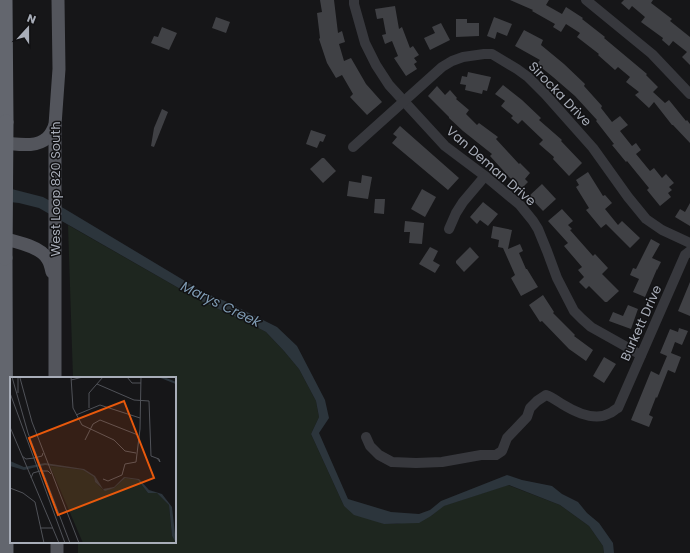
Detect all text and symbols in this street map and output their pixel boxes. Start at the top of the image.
north arrow [8,8,48,48]
text: N [25,10,38,28]
street label: Sirocka Drive [524,57,596,131]
street label: West Loop 820 South [46,122,65,256]
street label: Van Deman Drive [442,122,540,210]
water label: Marys Creek [178,276,265,332]
street label: Burkett Drive [616,282,666,364]
inset map [10,377,176,543]

